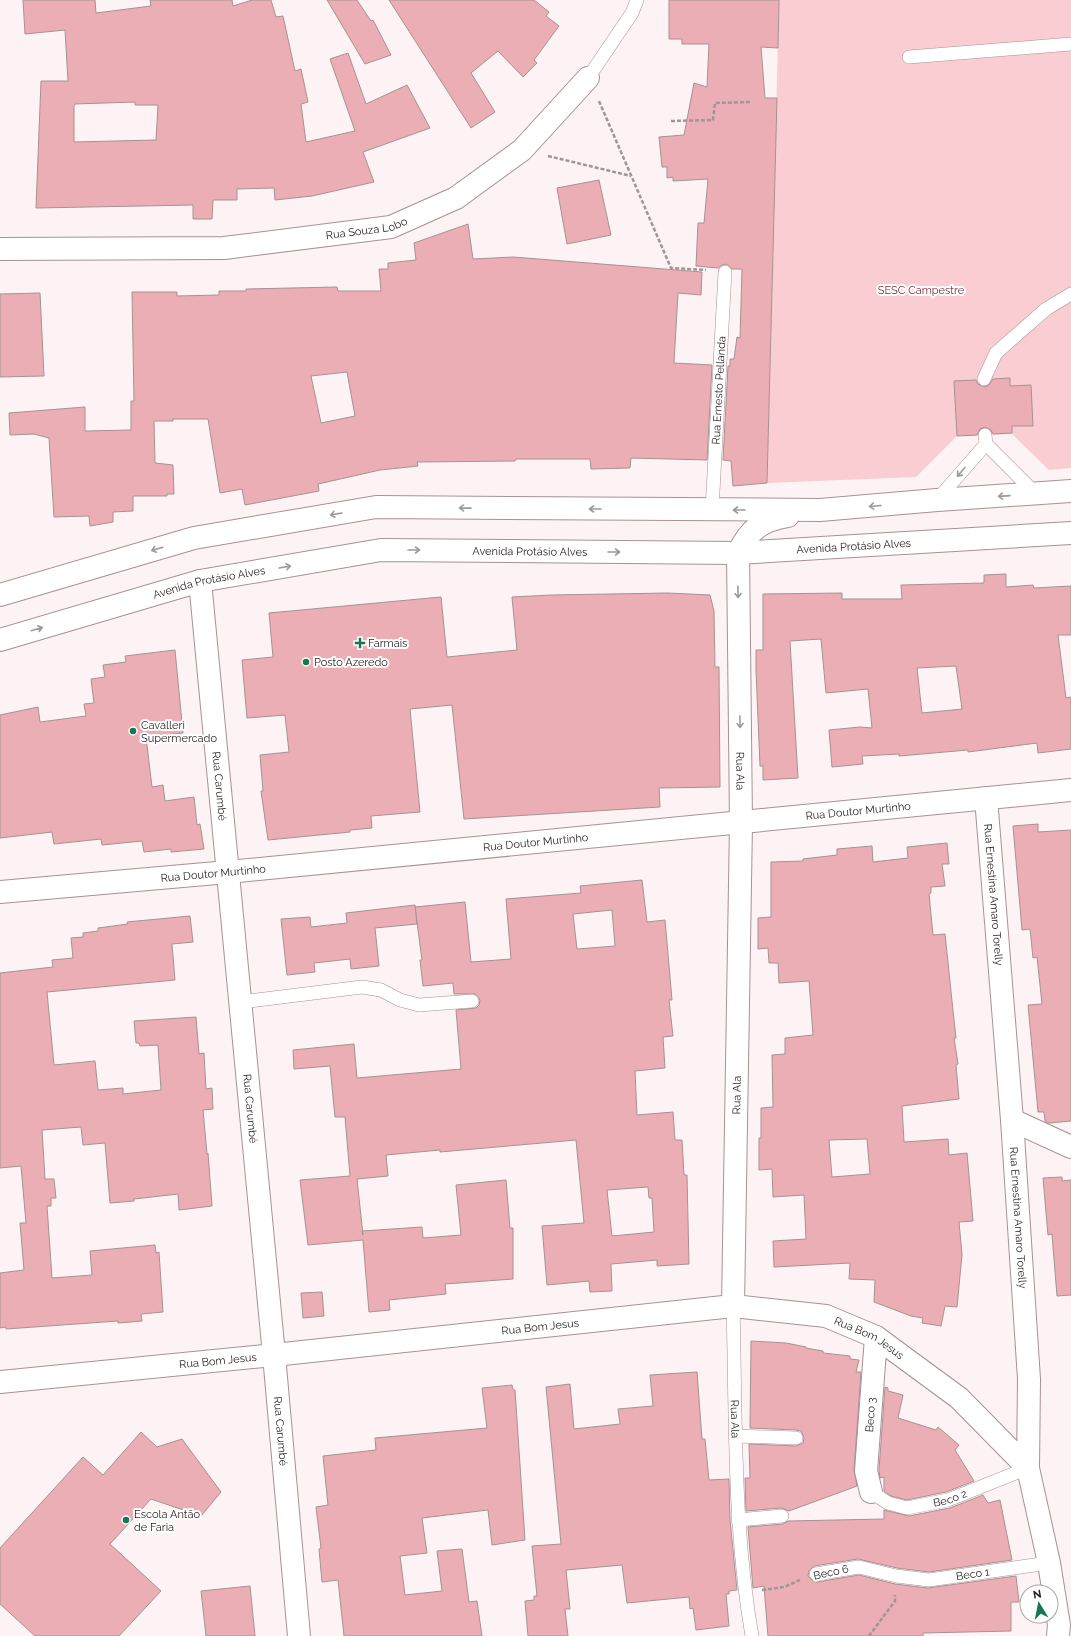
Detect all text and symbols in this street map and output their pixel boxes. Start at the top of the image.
street label: Rua Souza Lobo [325,214,410,242]
park label: SESC Campestre [878,284,965,297]
street label: Rua Ernesto Pellanda [710,336,728,445]
one-way arrow [957,467,966,477]
one-way arrow [998,492,1011,499]
one-way arrow [868,502,881,509]
one-way arrow [459,504,472,512]
one-way arrow [589,505,602,513]
one-way arrow [733,506,746,514]
one-way arrow [330,510,343,518]
street label: Avenida Protásio Alves [796,537,911,556]
street label: Avenida Protásio Alves [472,545,587,559]
one-way arrow [151,546,164,553]
one-way arrow [407,547,420,554]
one-way arrow [607,548,620,556]
one-way arrow [279,563,292,571]
street label: Avenida Protásio Alves [151,564,266,602]
one-way arrow [734,585,742,598]
one-way arrow [31,625,44,632]
place label: Farmais [368,637,407,650]
marker: Farmais [355,638,365,648]
place label: Posto Azeredo [314,656,388,669]
marker: Posto Azeredo [301,657,311,667]
one-way arrow [736,715,744,728]
place label: Cavalleri Supermercado [141,719,217,745]
marker: Cavalleri Supermercado [128,726,138,736]
street label: Rua Carumbé [209,751,229,822]
street label: Rua Ala [733,752,747,790]
street label: Rua Doutor Murtinho [805,800,912,823]
street label: Rua Ernestina Amaro Torelly [981,823,1006,966]
street label: Rua Doutor Murtinho [483,831,589,854]
street label: Rua Doutor Murtinho [160,862,267,885]
street label: Rua Carumbé [240,1073,260,1145]
street label: Rua Ala [730,1076,744,1114]
street label: Rua Ernestina Amaro Torelly [1007,1146,1029,1289]
street label: Rua Bom Jesus [832,1314,906,1362]
street label: Rua Bom Jesus [501,1316,580,1338]
street label: Rua Bom Jesus [179,1351,257,1371]
street label: Rua Carumbé [271,1396,290,1467]
street label: Beco 3 [863,1397,878,1433]
street label: Rua Ala [728,1400,742,1438]
street label: Beco 2 [932,1487,969,1510]
place label: Escola Antão de Faria [134,1508,200,1534]
marker: Escola Antão de Faria [121,1515,131,1525]
street label: Beco 6 [812,1562,850,1583]
street label: Beco 1 [955,1565,991,1583]
north arrow [1019,1584,1059,1624]
text: N [1032,1588,1043,1602]

